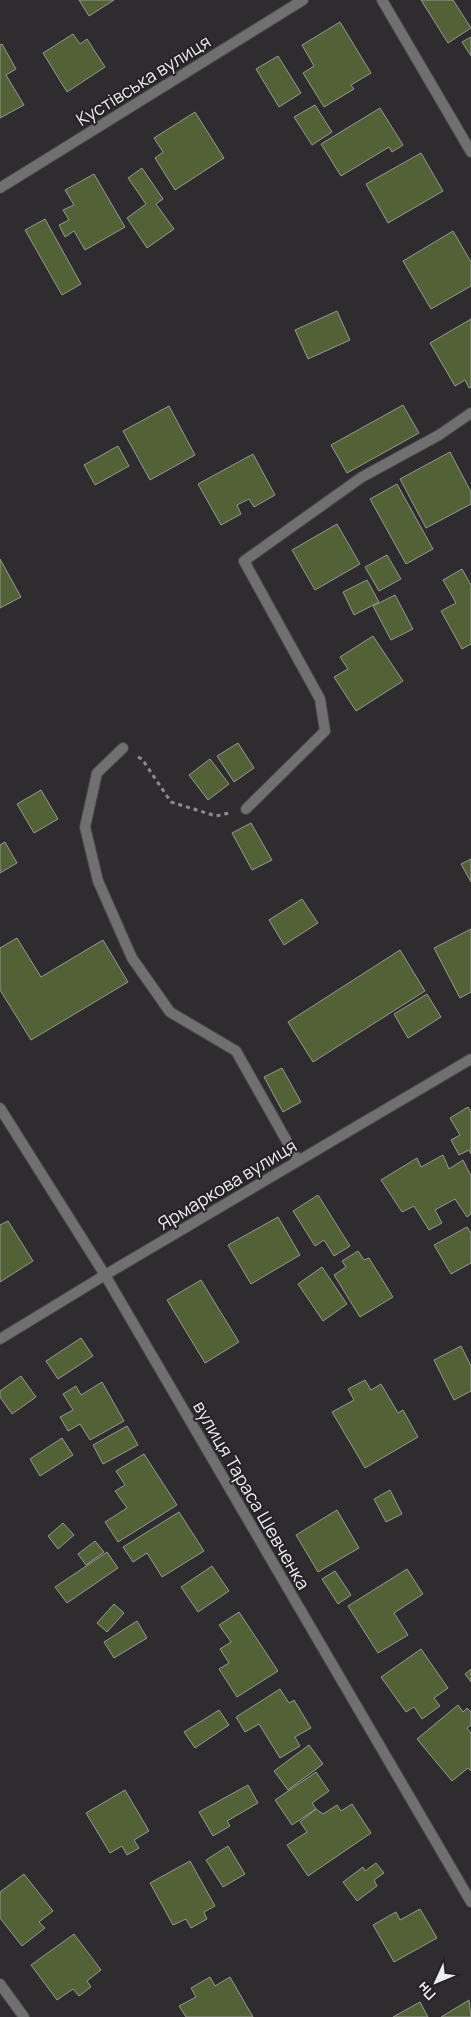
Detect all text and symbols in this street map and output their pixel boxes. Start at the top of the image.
street label: Кустівська вулиця [71,29,215,131]
street label: Ярмаркова вулиця [153,1133,301,1235]
street label: вулиця Тараса Шевченка [188,1396,316,1594]
north arrow [411,1957,461,2007]
text: Пн [413,1978,440,2005]

